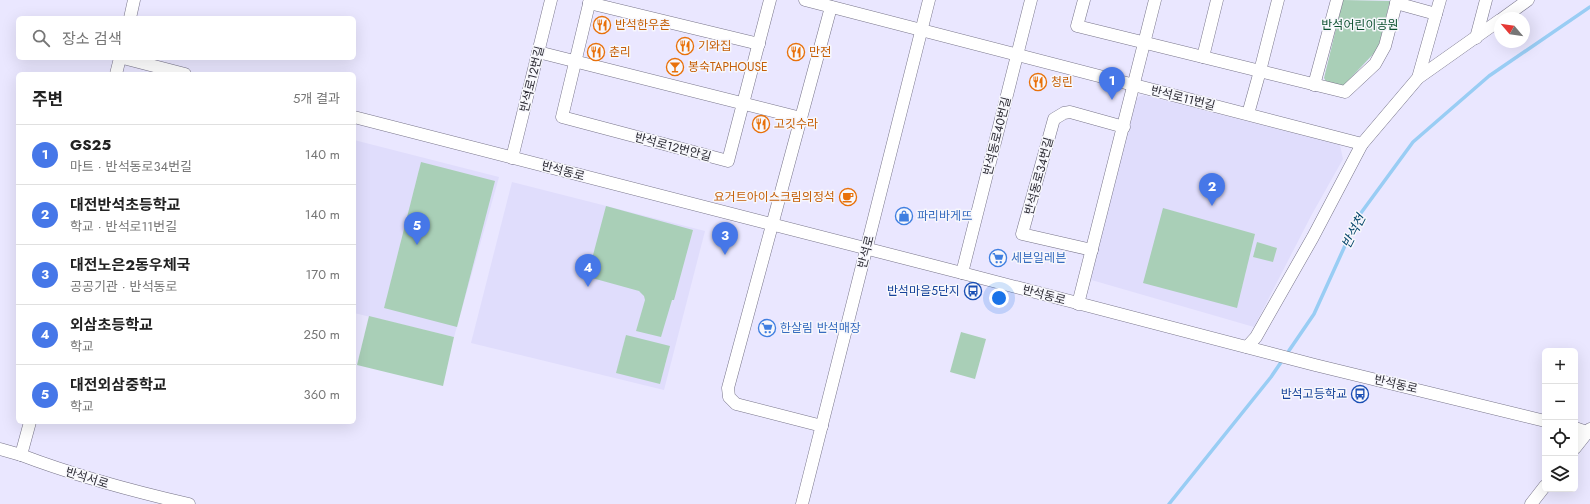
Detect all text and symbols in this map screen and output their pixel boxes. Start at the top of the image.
north arrow [1494,12,1530,48]
restaurant icon: 반석한우촌 [592,15,612,35]
search box [16,16,356,60]
place label: 반석한우촌 [615,16,670,34]
park label: 반석어린이공원 [1321,16,1399,34]
icon: search [30,27,52,49]
text: 장소 검색 [62,28,122,50]
restaurant icon: 기와집 [675,36,695,56]
place label: 기와집 [698,37,731,55]
restaurant icon: 춘리 [586,42,606,62]
restaurant icon: 만전 [786,42,806,62]
place label: 춘리 [609,43,631,61]
place label: 만전 [809,43,831,61]
street label: 반석로12번길 [515,44,549,114]
bar icon: 봉숙TAPHOUSE [665,57,685,77]
place label: 봉숙TAPHOUSE [688,58,768,76]
pin: 1 [1099,67,1125,100]
restaurant icon: 청린 [1028,72,1048,92]
place label: 청린 [1051,73,1073,91]
street label: 반석로11번길 [1149,81,1217,115]
text: 주변 [32,87,63,111]
text: 5개 결과 [293,89,340,108]
street label: 반석동로40번길 [979,95,1015,177]
restaurant icon: 고깃수라 [751,114,771,134]
place label: 고깃수라 [774,115,818,133]
street label: 반석로12번안길 [633,128,713,166]
text: GS25 [70,134,111,156]
street label: 반석동로34번길 [1020,135,1058,217]
text: 1 [42,145,48,164]
text: 140 m [305,145,340,164]
text: 마트 · 반석동로34번길 [70,157,192,176]
street label: 반석동로 [539,157,587,185]
pin: 2 [1199,173,1225,206]
cafe icon: 요거트아이스크림의정석 [838,187,858,207]
place label: 요거트아이스크림의정석 [714,188,835,206]
text: 대전반석초등학교 [70,194,180,216]
text: 2 [41,205,49,224]
text: 140 m [305,205,340,224]
shop icon: 파리바게뜨 [894,206,914,226]
place label: 파리바게뜨 [917,207,972,225]
water label: 반석천 [1337,210,1371,252]
pin: 5 [404,212,430,245]
text: 학교 · 반석로11번길 [70,217,177,236]
pin: 3 [712,222,738,255]
street label: 반석로 [853,234,879,270]
supermarket icon: 세븐일레븐 [988,248,1008,268]
place label: 세븐일레븐 [1011,249,1066,267]
text: 대전노은2동우체국 [70,254,190,276]
pin: 4 [575,254,601,287]
text: 3 [41,265,49,284]
text: 170 m [305,265,340,284]
text: 공공기관 · 반석동로 [70,277,177,296]
bus stop icon: 반석마을5단지 [963,281,983,301]
street label: 반석동로 [1020,281,1068,309]
place label: 반석마을5단지 [887,282,960,300]
your location [989,288,1009,308]
text: 외삼초등학교 [70,314,153,336]
supermarket icon: 한살림 반석매장 [757,318,777,338]
place label: 한살림 반석매장 [780,319,861,337]
text: 4 [40,325,50,344]
text: 250 m [303,325,340,344]
text: 학교 [70,337,94,356]
map controls [1542,348,1578,492]
button: + [1542,348,1578,384]
street label: 반석동로 [1372,370,1420,398]
text: 대전외삼중학교 [70,374,167,396]
bus stop icon: 반석고등학교 [1350,384,1370,404]
button: − [1542,384,1578,420]
text: 5 [41,385,49,404]
text: 360 m [304,385,340,404]
place label: 반석고등학교 [1281,385,1347,403]
text: 학교 [70,397,94,416]
button: locate [1542,420,1578,456]
button: layers [1542,456,1578,492]
street label: 반석서로 [63,463,111,493]

